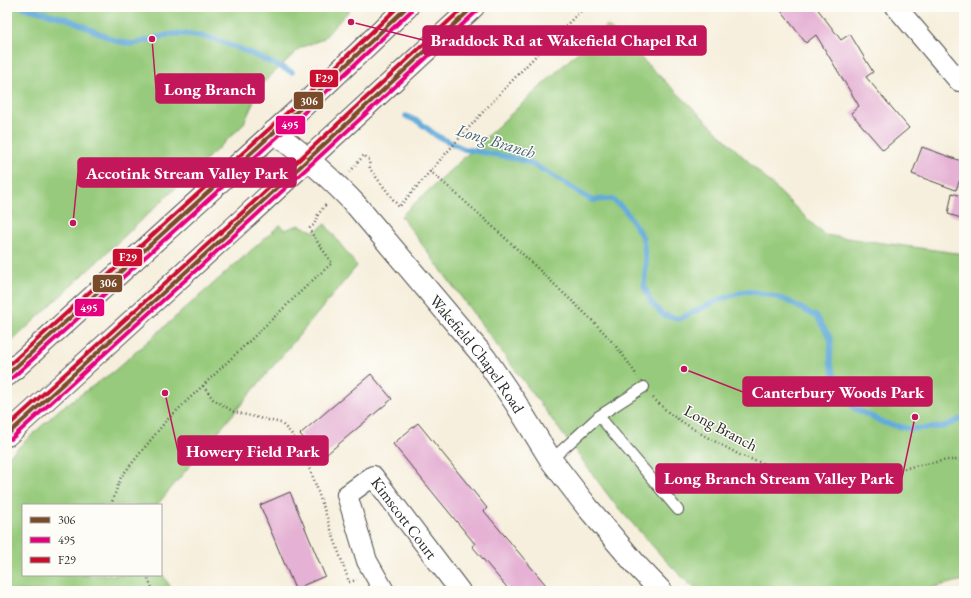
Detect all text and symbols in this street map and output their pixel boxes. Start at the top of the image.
callout: Braddock Rd at Wakefield Chapel Rd [423,26,706,55]
text: Braddock Rd at Wakefield Chapel Rd [430,29,698,51]
line badge: F29 [309,69,339,88]
text: F29 [315,71,333,85]
callout: Long Branch [156,74,264,103]
text: Long Branch [164,78,257,100]
line badge: 306 [293,91,324,110]
text: 306 [300,94,318,108]
line badge: 495 [275,115,306,135]
text: 495 [281,118,299,132]
water label: Long Branch [453,118,539,164]
callout: Accotink Stream Valley Park [78,158,296,187]
text: Accotink Stream Valley Park [85,162,289,184]
line badge: F29 [112,248,143,267]
text: F29 [119,250,137,264]
line badge: 306 [92,274,123,293]
text: 306 [99,276,117,290]
street label: Wakefield Chapel Road [425,290,530,417]
line badge: 495 [74,298,105,317]
text: 495 [80,301,98,315]
callout: Canterbury Woods Park [743,377,932,406]
text: Canterbury Woods Park [752,381,925,403]
street label: Long Branch [681,400,761,456]
callout: Howery Field Park [178,436,328,465]
text: Howery Field Park [186,440,321,462]
callout: Long Branch Stream Valley Park [656,464,902,493]
text: Long Branch Stream Valley Park [664,467,895,489]
street label: Kimscott Court [367,472,443,563]
legend [22,504,162,576]
text: 306 [58,512,76,528]
text: 495 [58,532,76,548]
text: F29 [58,552,76,568]

